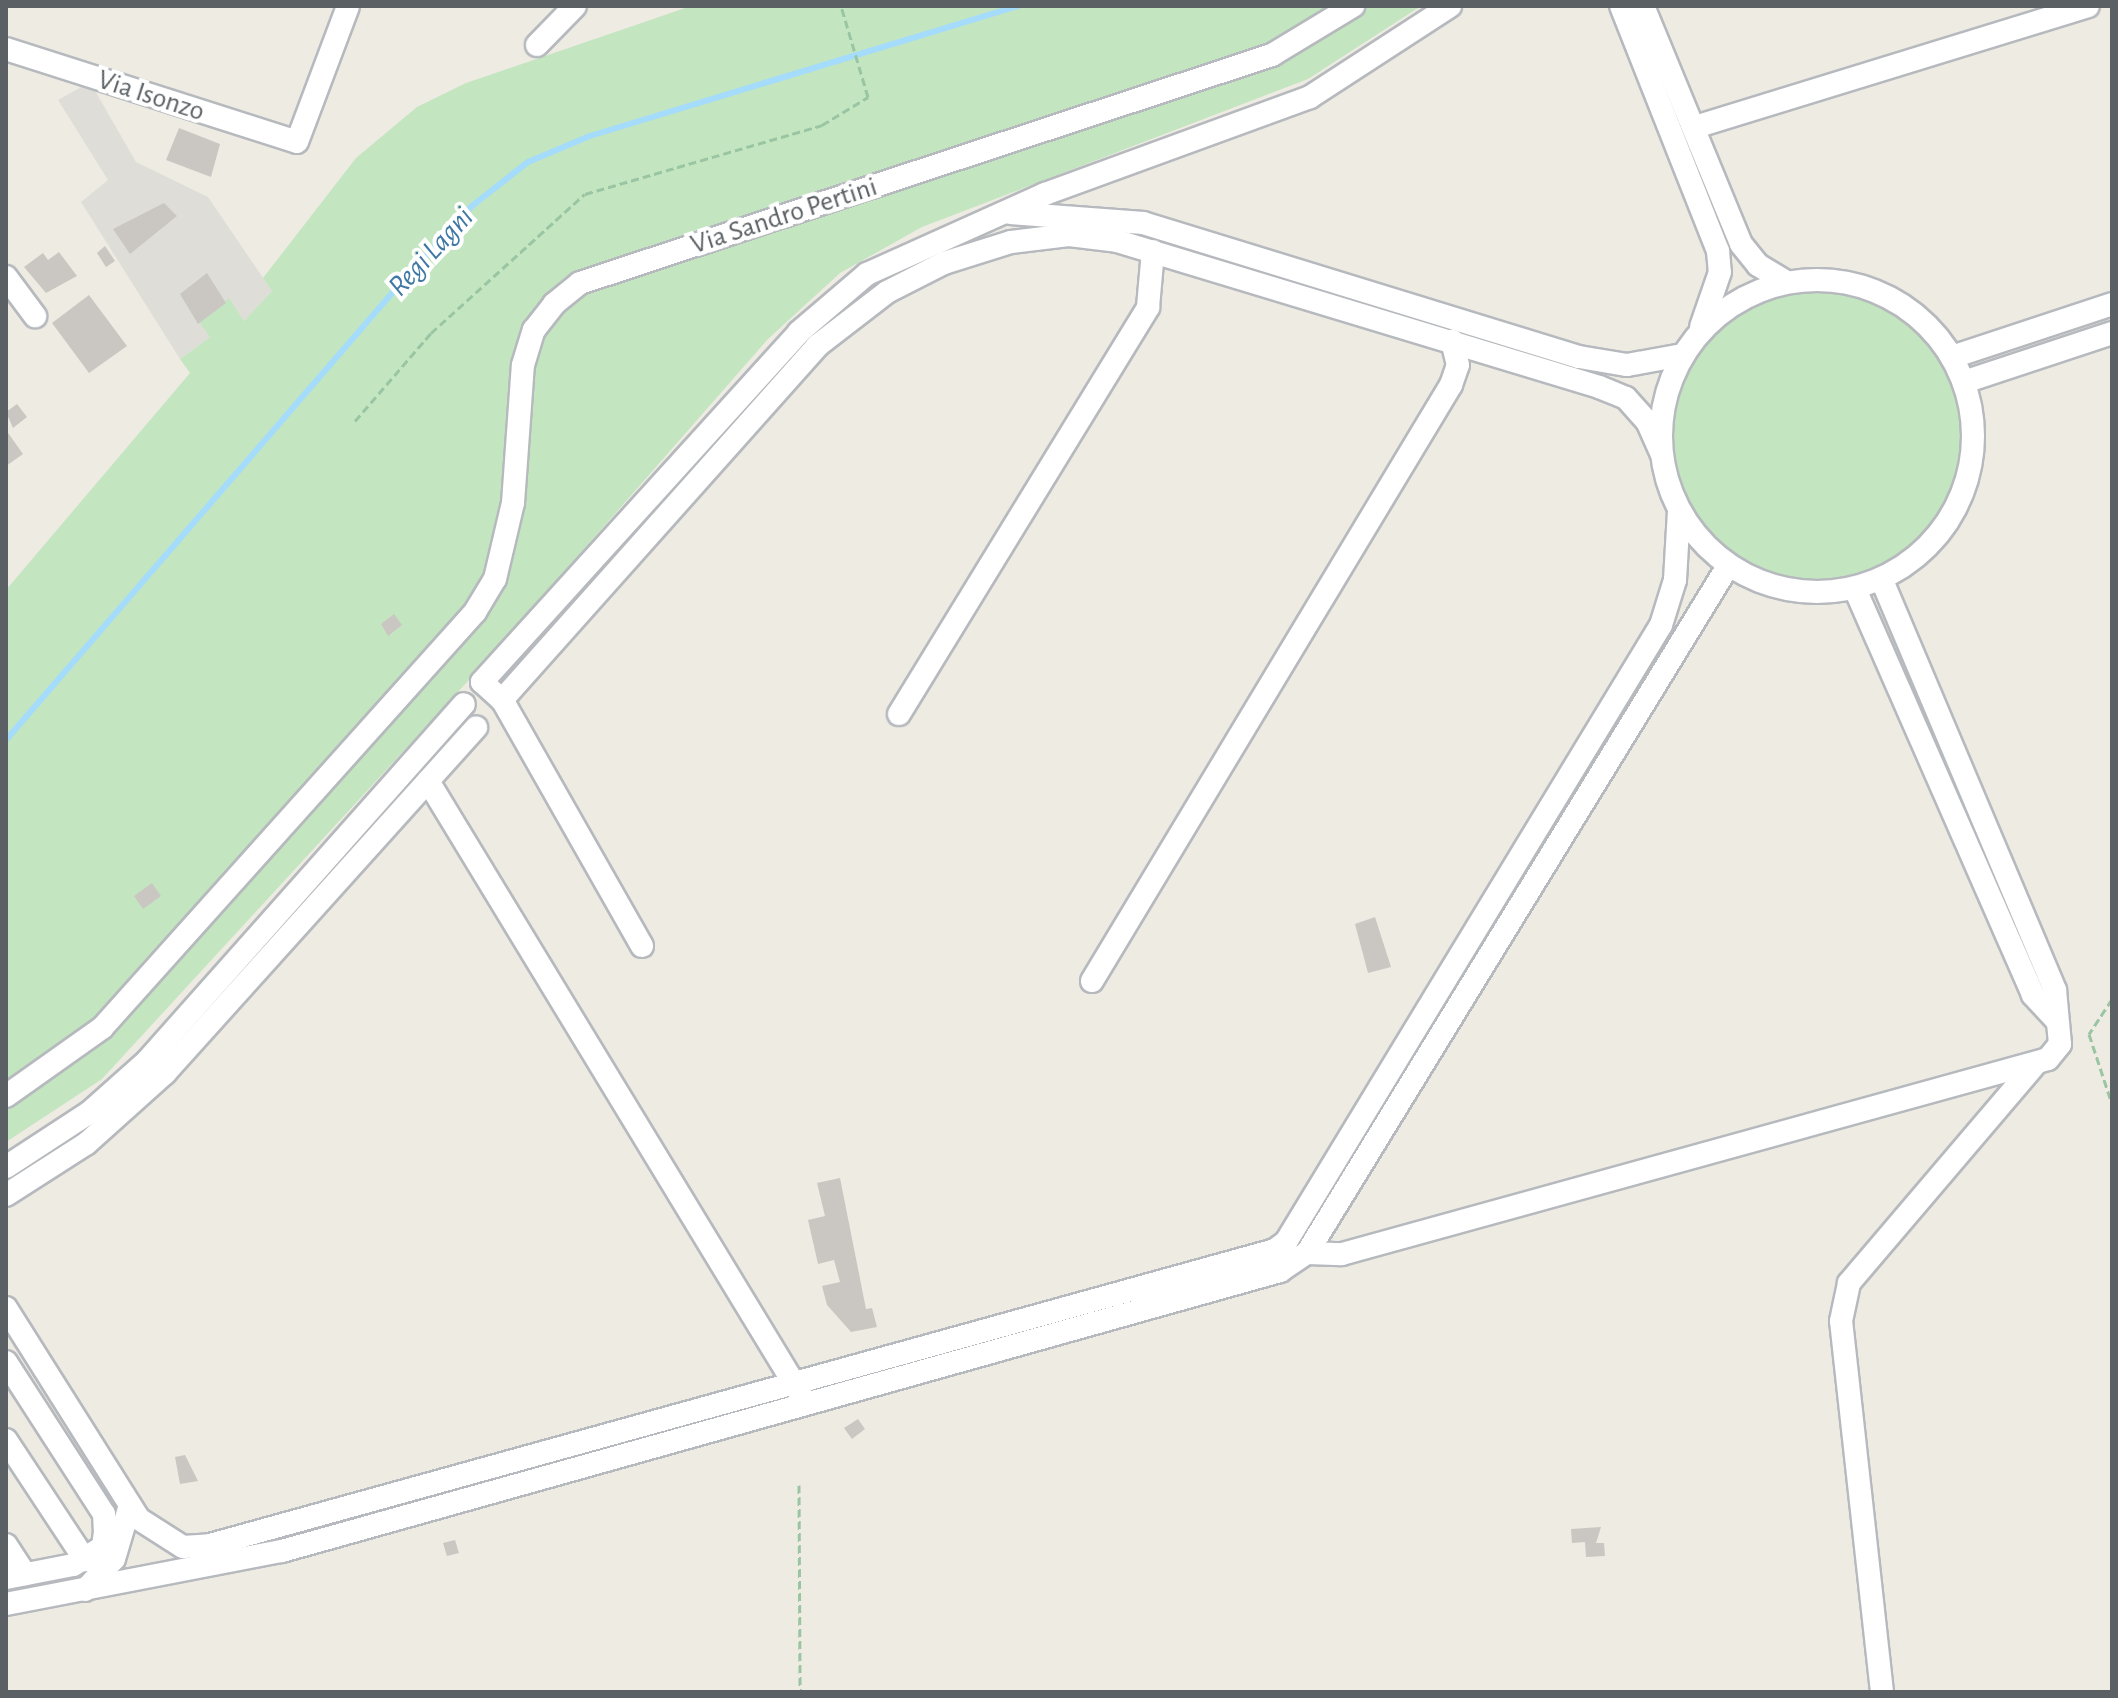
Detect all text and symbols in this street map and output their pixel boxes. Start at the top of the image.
street label: Via Isonzo [93,63,209,129]
street label: Via Sandro Pertini [687,170,881,262]
water label: Regi Lagni [381,200,481,304]

